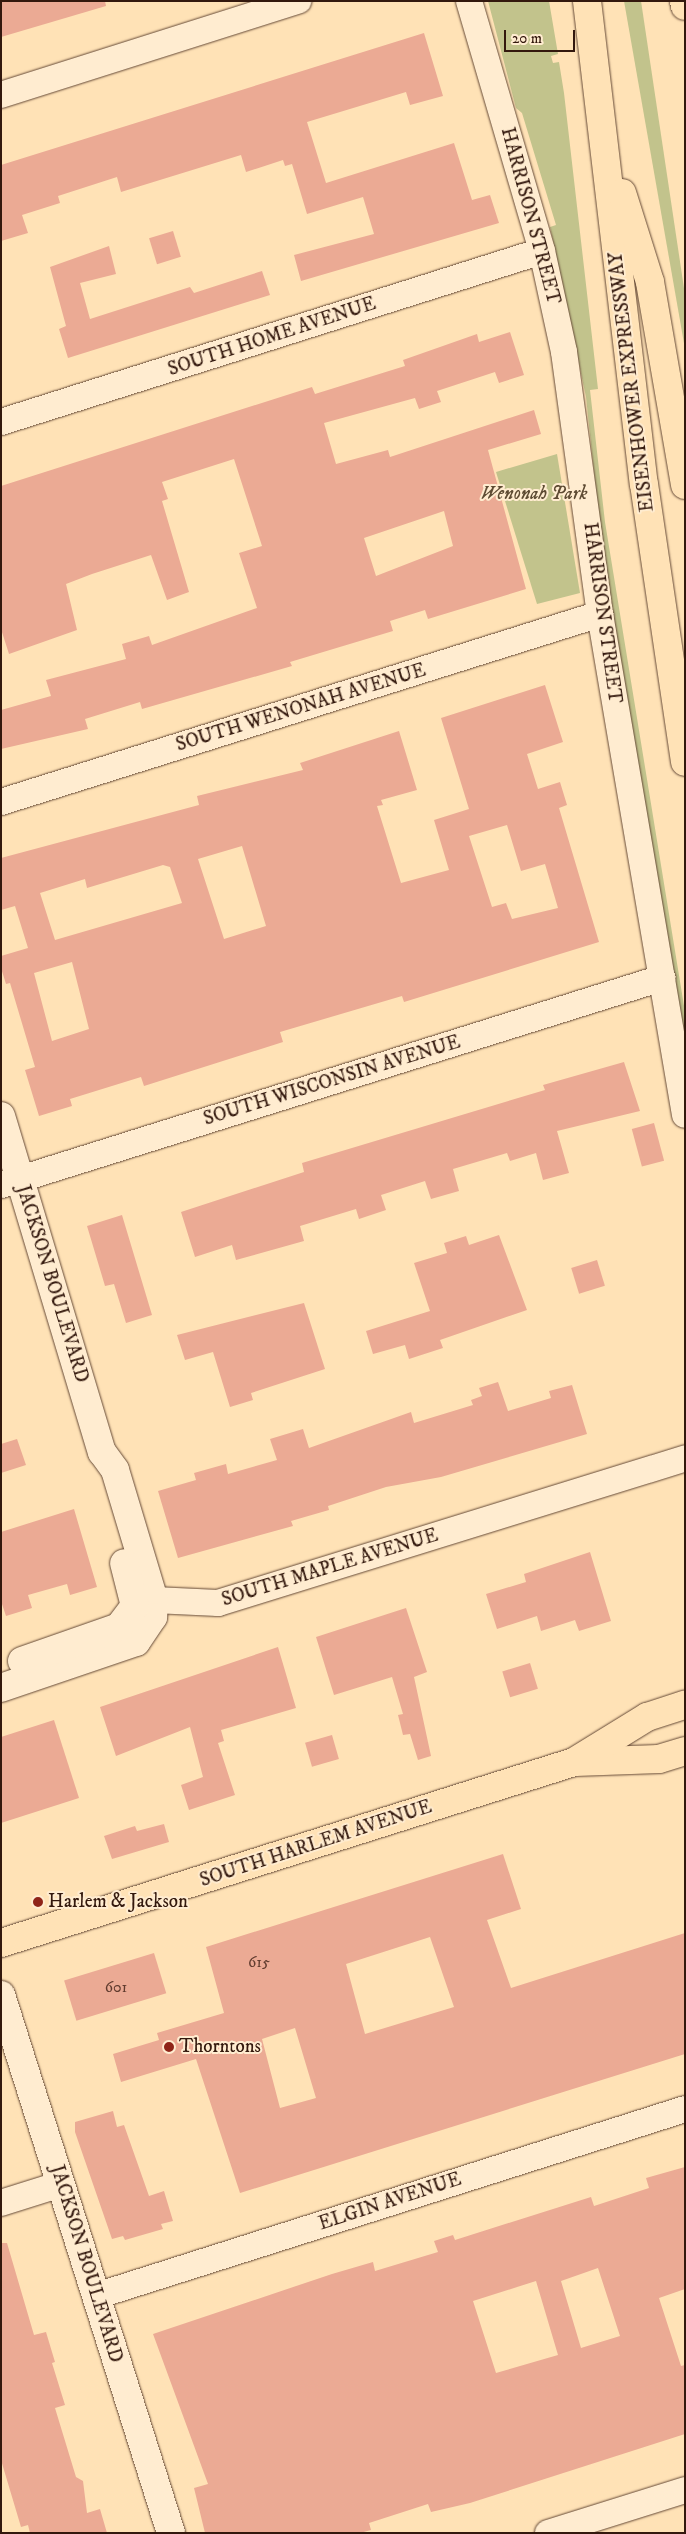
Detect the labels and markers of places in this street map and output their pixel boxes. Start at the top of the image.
place label: Harlem & Jackson [48,1891,188,1913]
marker: Harlem & Jackson [32,1896,44,1908]
place label: Thorntons [179,2036,261,2058]
marker: Thorntons [163,2041,175,2053]

